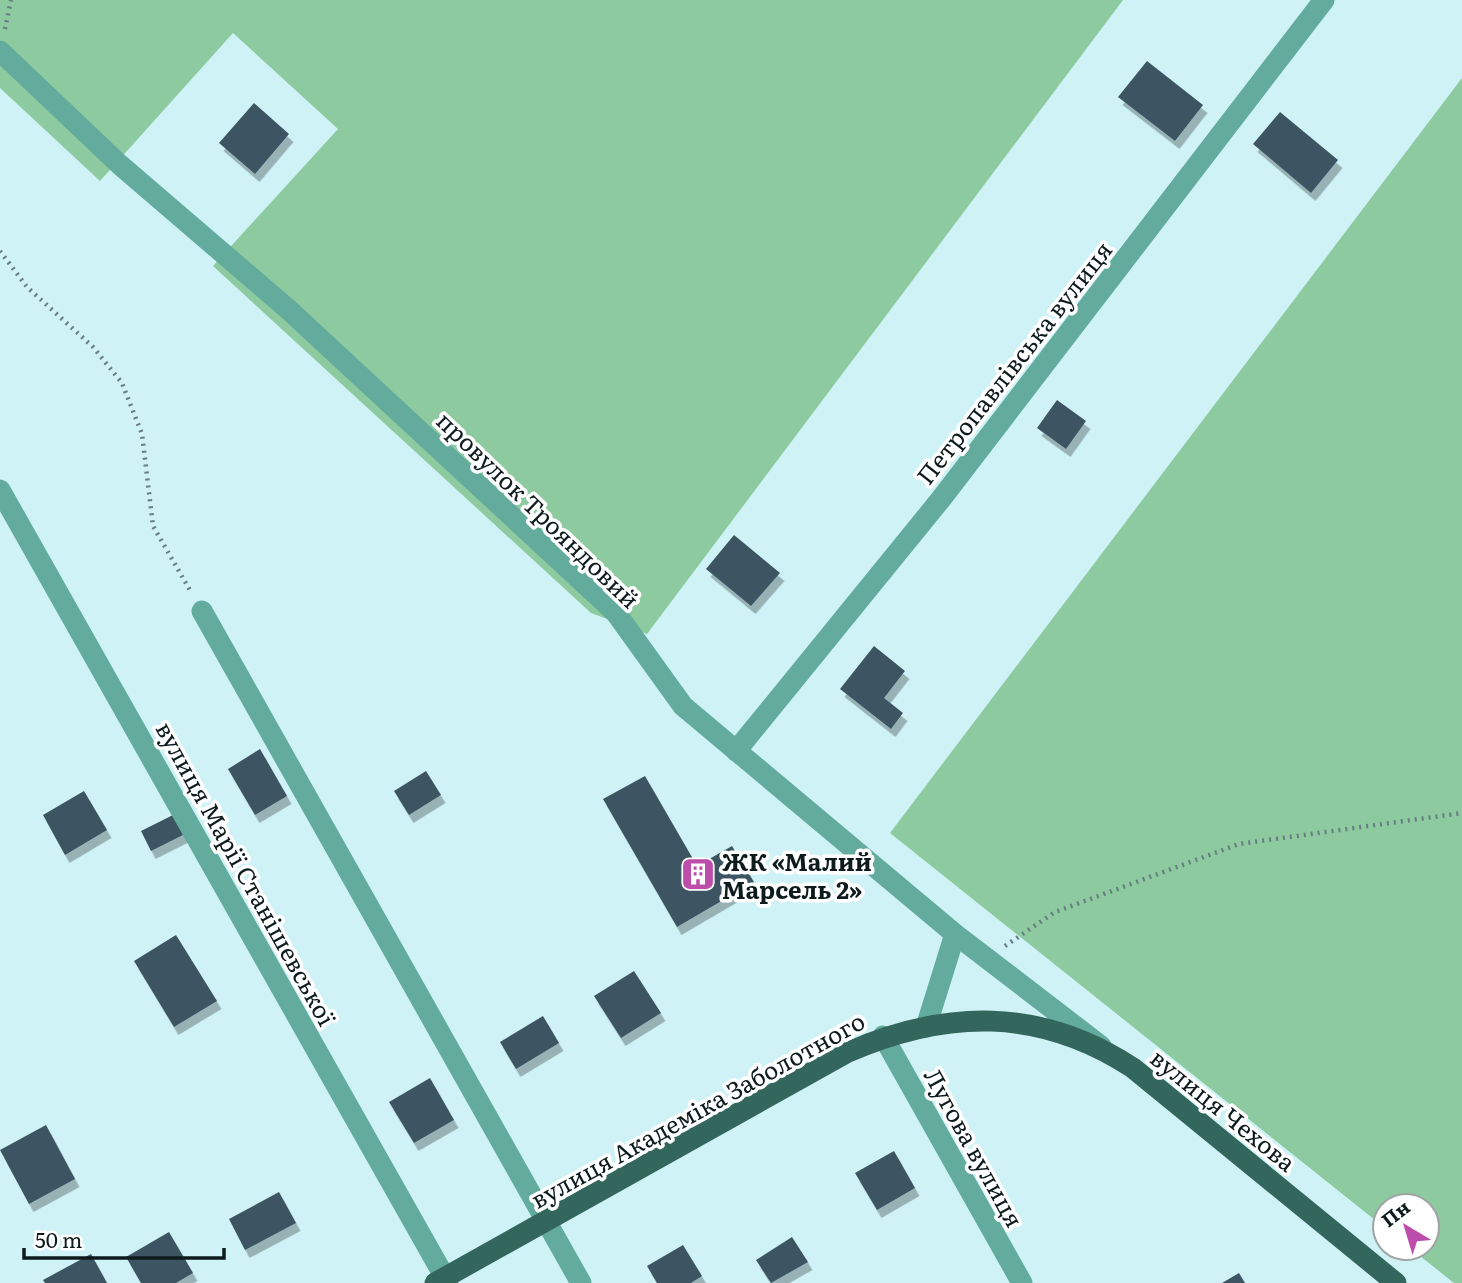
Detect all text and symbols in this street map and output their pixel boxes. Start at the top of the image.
street label: Петропавлівська вулиця [907,233,1119,491]
street label: провулок Трояндовий [430,403,648,615]
street label: вулиця Марії Станішевської [149,715,345,1032]
place label: ЖК «Малий Марсель 2» [722,843,872,906]
building icon: ЖК «Малий Марсель 2» [679,855,717,893]
street label: вулиця Академіка Заболотного [524,1002,870,1216]
street label: вулиця Чехова [1144,1039,1304,1179]
street label: Лугова вулиця [917,1061,1033,1233]
north arrow [1371,1192,1441,1262]
text: Пн [1375,1193,1415,1233]
scale bar [24,1216,224,1260]
text: 50 m [35,1223,82,1254]

